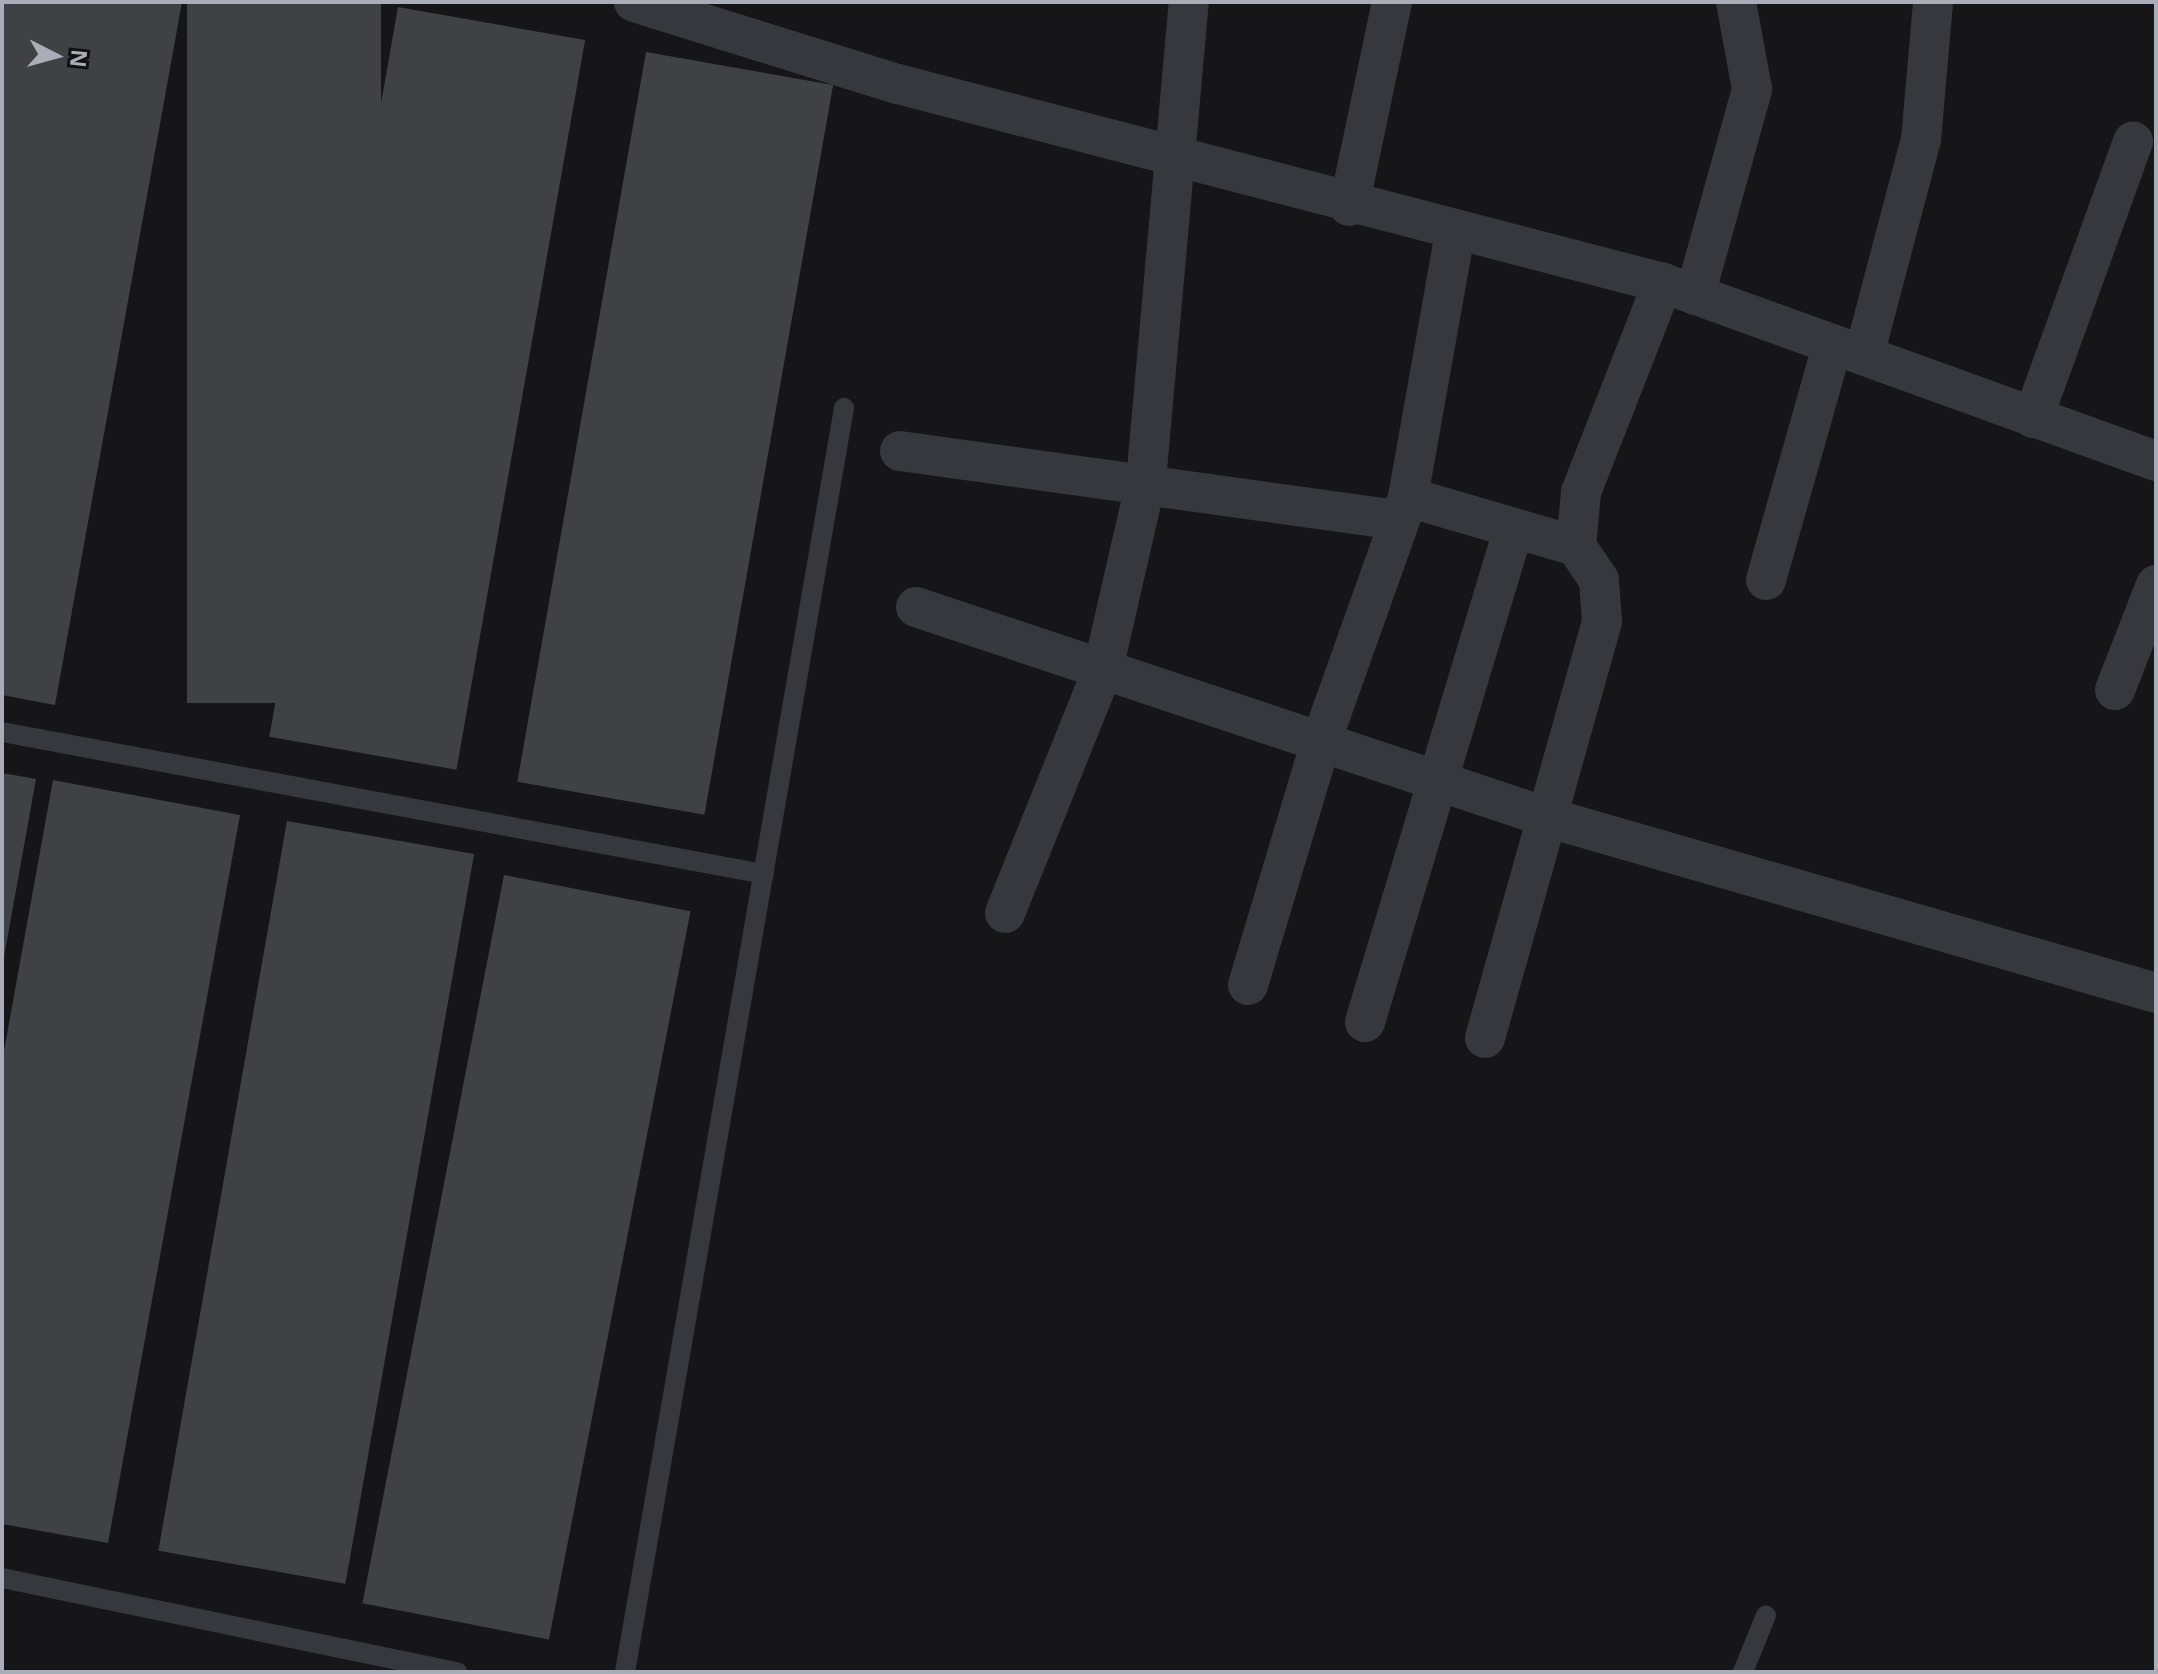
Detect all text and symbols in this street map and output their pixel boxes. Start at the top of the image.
north arrow [16,16,96,96]
text: N [64,48,96,69]

